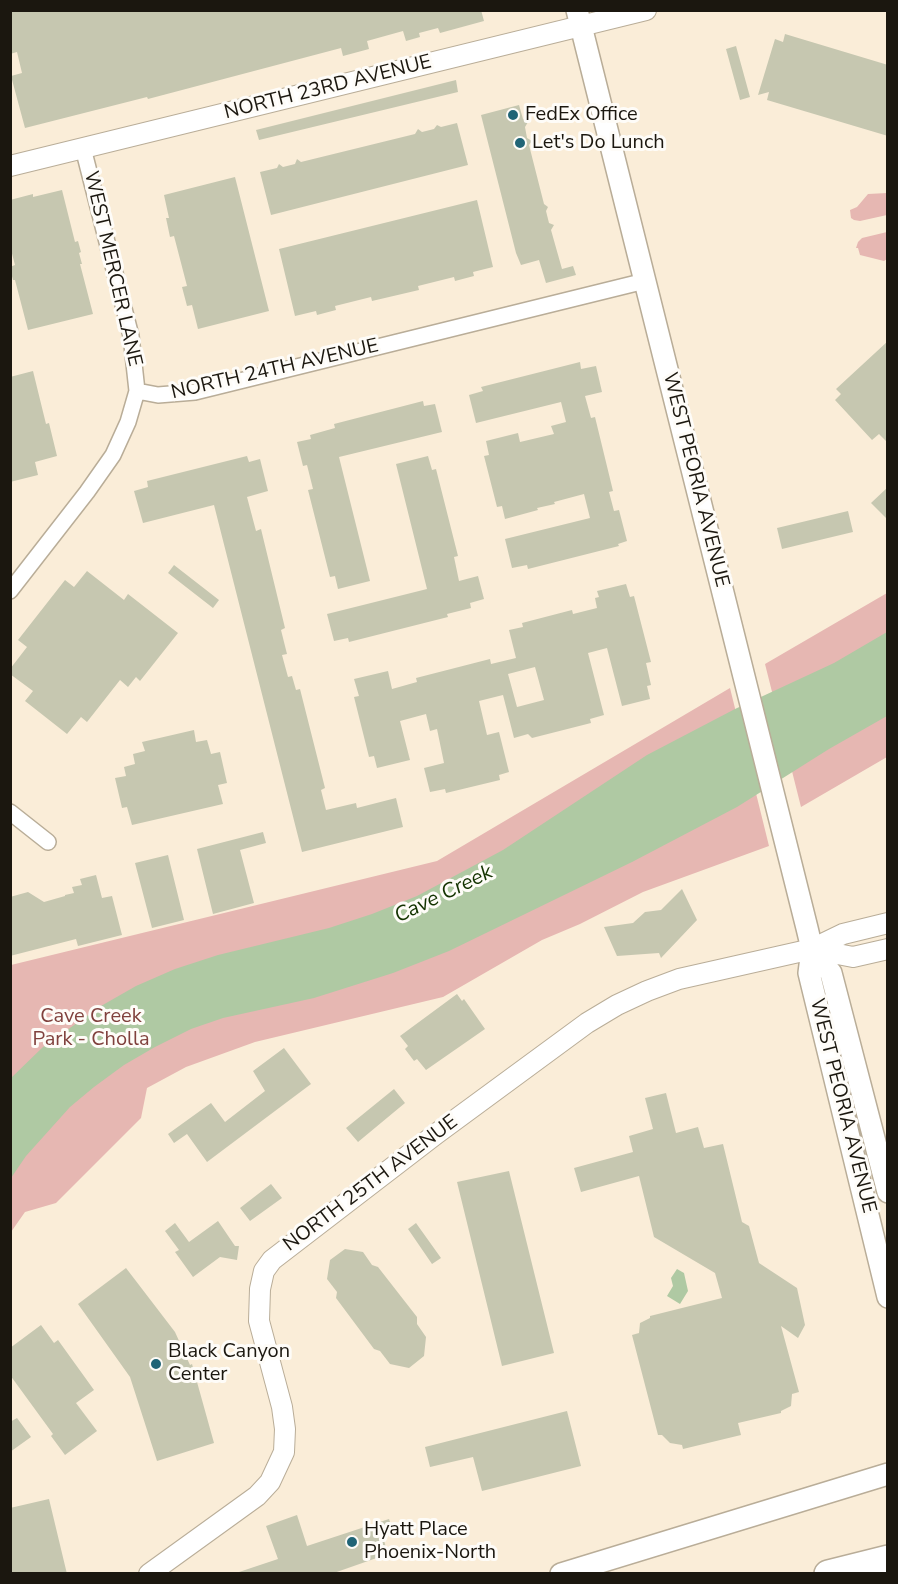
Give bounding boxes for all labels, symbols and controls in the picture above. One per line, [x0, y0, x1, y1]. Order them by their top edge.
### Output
street label: NORTH 23RD AVENUE [222, 51, 434, 125]
place label: FedEx Office [525, 103, 638, 127]
marker: FedEx Office [506, 108, 520, 122]
place label: Let's Do Lunch [532, 131, 665, 155]
marker: Let's Do Lunch [513, 136, 527, 150]
street label: WEST MERCER LANE [78, 169, 146, 369]
street label: NORTH 24TH AVENUE [169, 334, 381, 406]
street label: WEST PEORIA AVENUE [657, 370, 733, 590]
water label: Cave Creek [391, 860, 497, 930]
street label: WEST PEORIA AVENUE [804, 996, 880, 1216]
park label: Cave Creek Park - Cholla [32, 1005, 150, 1052]
street label: NORTH 25TH AVENUE [279, 1111, 463, 1257]
place label: Black Canyon Center [168, 1340, 290, 1387]
marker: Black Canyon Center [149, 1357, 163, 1371]
place label: Hyatt Place Phoenix-North [364, 1518, 496, 1565]
marker: Hyatt Place Phoenix-North [345, 1535, 359, 1549]

